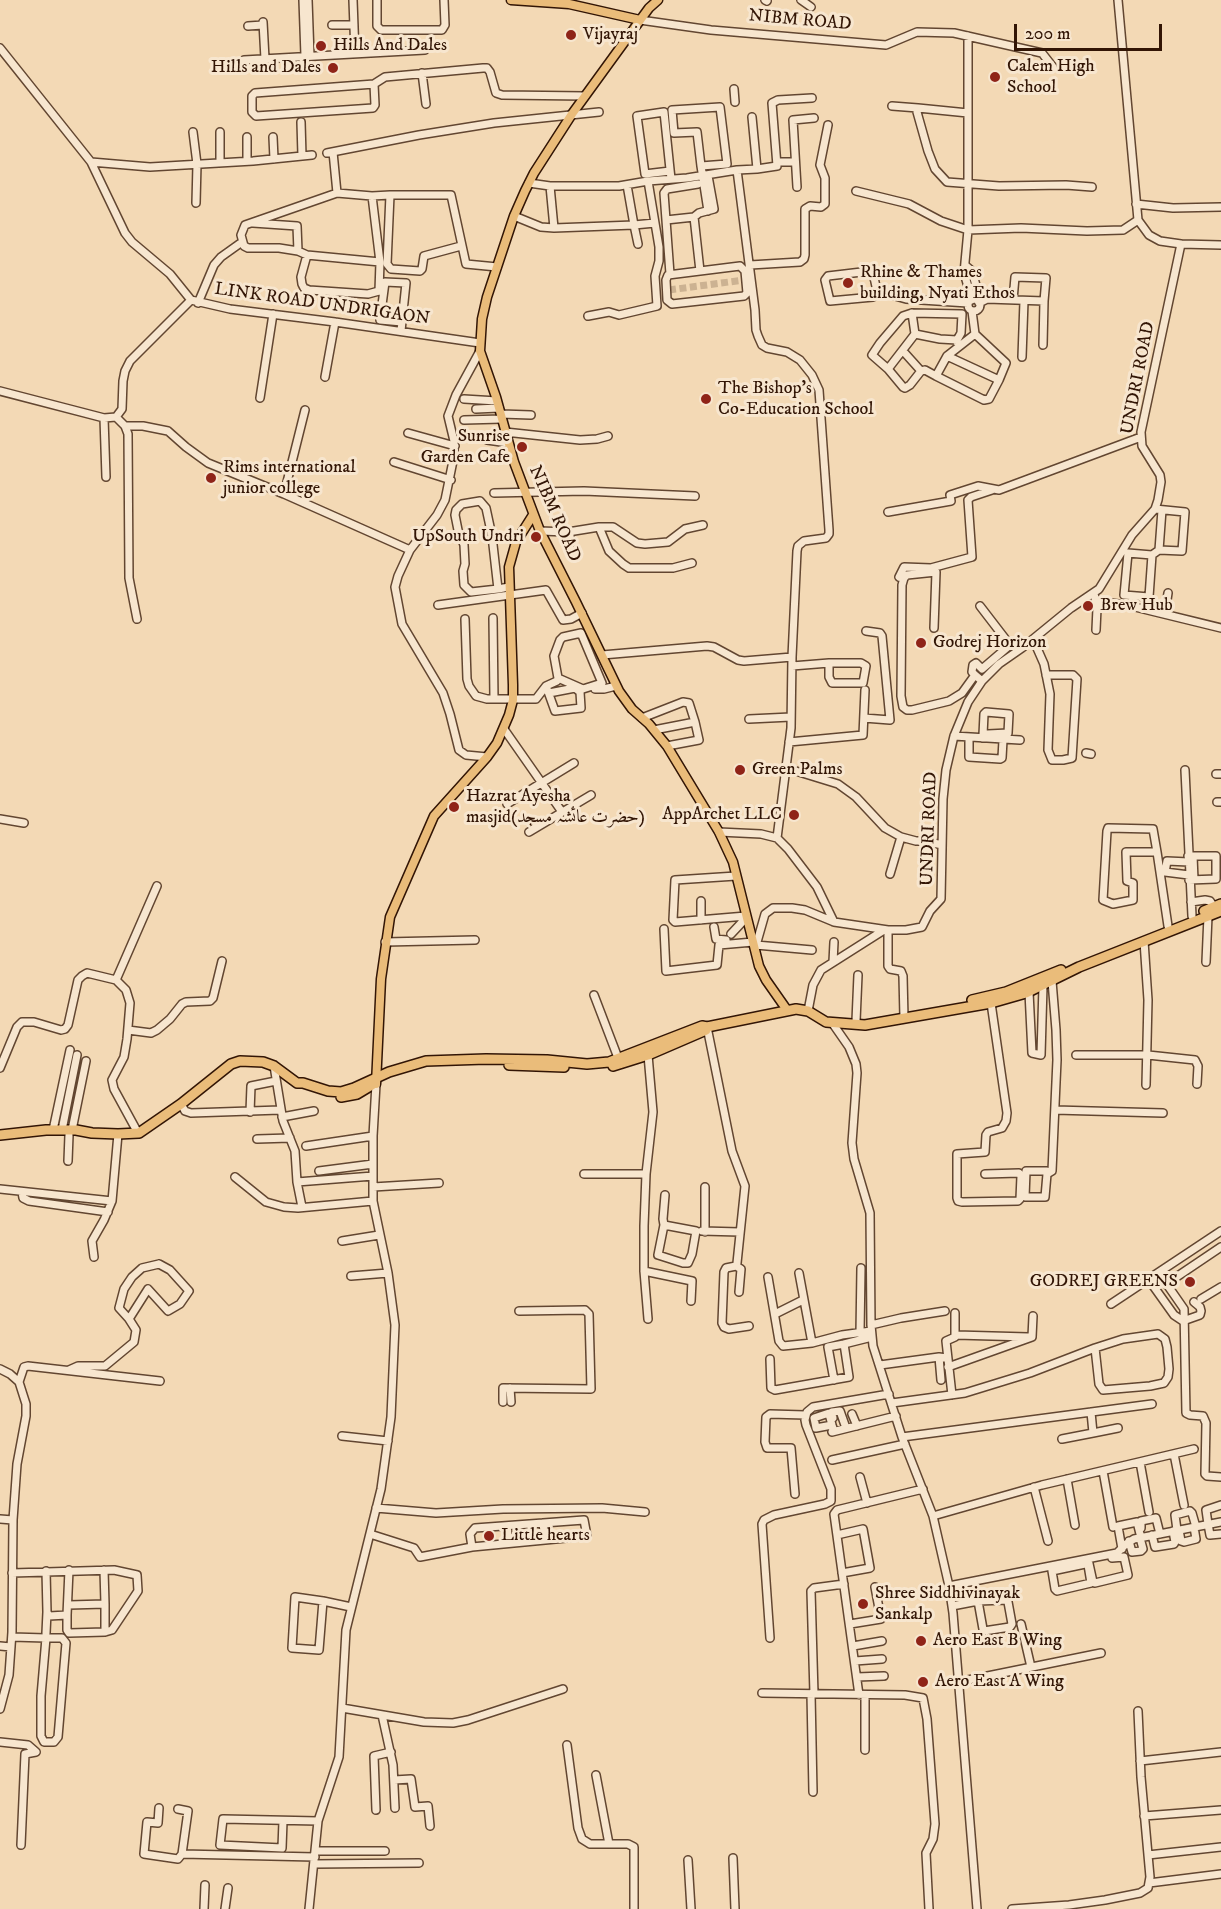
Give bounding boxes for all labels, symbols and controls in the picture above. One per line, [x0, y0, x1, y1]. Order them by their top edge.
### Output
street label: NIBM ROAD [748, 6, 852, 36]
scale bar [1017, 12, 1166, 50]
text: 200 m [1025, 23, 1071, 45]
place label: Vijayraj [583, 24, 638, 46]
marker: Vijayraj [564, 28, 578, 42]
place label: Hills And Dales [333, 35, 447, 57]
marker: Hills And Dales [314, 39, 328, 53]
place label: Calem High School [1007, 56, 1095, 98]
place label: Hills and Dales [211, 57, 321, 79]
marker: Hills and Dales [326, 61, 340, 75]
marker: Calem High School [988, 70, 1002, 84]
place label: Rhine & Thames building, Nyati Ethos [860, 262, 1015, 304]
marker: Rhine & Thames building, Nyati Ethos [841, 276, 855, 290]
street label: LINK ROAD UNDRIGAON [213, 279, 431, 331]
street label: UNDRI ROAD [1117, 320, 1161, 436]
place label: The Bishop's Co-Education School [718, 378, 874, 420]
marker: The Bishop's Co-Education School [699, 392, 713, 406]
place label: Sunrise Garden Cafe [421, 426, 510, 468]
marker: Sunrise Garden Cafe [515, 440, 529, 454]
place label: Rims international junior college [223, 457, 356, 500]
street label: NIBM ROAD [523, 462, 585, 566]
marker: Rims international junior college [204, 471, 218, 485]
place label: UpSouth Undri [412, 526, 524, 548]
marker: UpSouth Undri [529, 530, 543, 544]
place label: Brew Hub [1100, 595, 1173, 617]
marker: Brew Hub [1081, 599, 1095, 613]
place label: Godrej Horizon [933, 632, 1046, 654]
marker: Godrej Horizon [914, 636, 928, 650]
place label: Green Palms [752, 759, 842, 781]
marker: Green Palms [733, 763, 747, 777]
street label: UNDRI ROAD [917, 771, 943, 887]
place label: Hazrat Ayesha masjid(حضرت عائشہ مسجد) [466, 786, 645, 828]
marker: Hazrat Ayesha masjid(حضرت عائشہ مسجد) [447, 800, 461, 814]
place label: AppArchet LLC [662, 804, 782, 826]
marker: AppArchet LLC [787, 808, 801, 822]
place label: GODREJ GREENS [1030, 1271, 1178, 1293]
marker: GODREJ GREENS [1183, 1275, 1197, 1289]
place label: Little hearts [501, 1525, 590, 1547]
marker: Little hearts [482, 1529, 496, 1543]
place label: Shree Siddhivinayak Sankalp [875, 1583, 1020, 1626]
marker: Shree Siddhivinayak Sankalp [856, 1597, 870, 1611]
place label: Aero East B Wing [933, 1630, 1062, 1652]
marker: Aero East B Wing [914, 1634, 928, 1648]
place label: Aero East A Wing [935, 1671, 1064, 1693]
marker: Aero East A Wing [916, 1675, 930, 1689]

